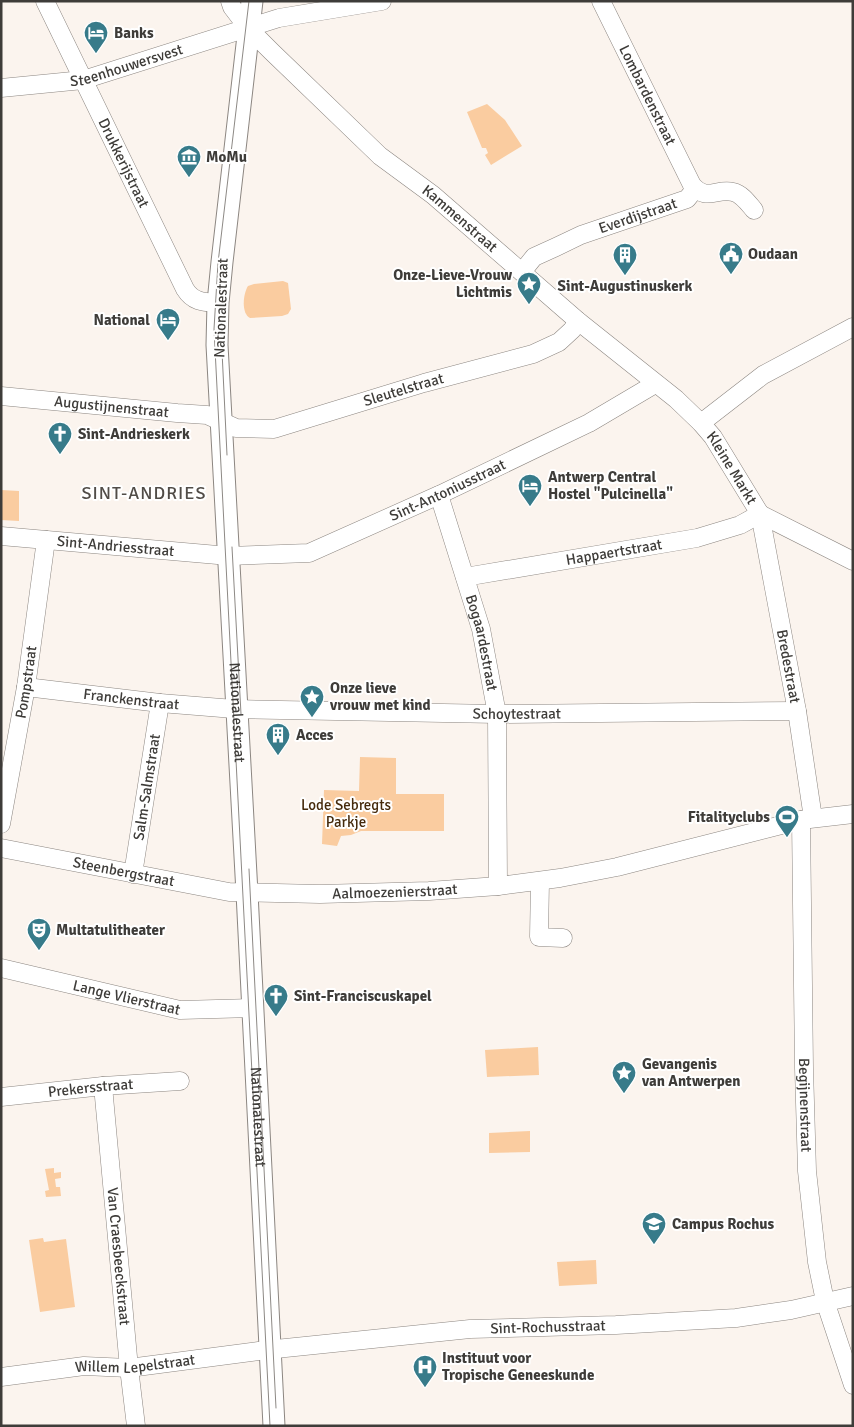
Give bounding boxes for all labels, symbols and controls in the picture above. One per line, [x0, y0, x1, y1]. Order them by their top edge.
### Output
hotel icon: Banks [83, 20, 109, 54]
place label: Banks [114, 24, 154, 42]
street label: Steenhouwersvest [69, 40, 185, 90]
street label: Lombardenstraat [615, 42, 680, 148]
street label: Drukkerijstraat [94, 115, 153, 211]
museum icon: MoMu [176, 144, 202, 178]
place label: MoMu [206, 148, 247, 166]
street label: Kammenstraat [419, 181, 501, 256]
street label: Everdijstraat [596, 194, 679, 237]
public building icon: Oudaan [718, 241, 744, 275]
building icon: Sint-Augustinuskerk [612, 242, 638, 276]
place label: Oudaan [748, 245, 798, 263]
street label: Nationalestraat [210, 258, 232, 358]
place label: Onze-Lieve-Vrouw Lichtmis [393, 266, 513, 301]
place icon: Onze-Lieve-Vrouw Lichtmis [516, 271, 542, 305]
place label: Sint-Augustinuskerk [558, 277, 693, 295]
hotel icon: National [155, 307, 181, 341]
place label: National [93, 311, 150, 329]
street label: Sleutelstraat [361, 369, 446, 410]
street label: Augustijnenstraat [53, 392, 170, 421]
church icon: Sint-Andrieskerk [47, 421, 73, 455]
place label: Sint-Andrieskerk [78, 425, 190, 443]
street label: Kleine Markt [703, 428, 761, 507]
street label: Sint-Antoniusstraat [387, 455, 508, 525]
place label: Antwerp Central Hostel "Pulcinella" [548, 468, 673, 503]
hotel icon: Antwerp Central Hostel "Pulcinella" [517, 473, 543, 507]
district label: SINT-ANDRIES [82, 482, 206, 504]
street label: Sint-Andriesstraat [56, 532, 175, 560]
street label: Happaertstraat [564, 535, 663, 569]
street label: Bogaardestraat [462, 592, 501, 692]
street label: Bredestraat [773, 628, 804, 705]
street label: Pompstraat [11, 645, 41, 720]
street label: Nationalestraat [225, 662, 249, 763]
place label: Onze lieve vrouw met kind [329, 679, 431, 714]
place icon: Onze lieve vrouw met kind [299, 684, 325, 718]
street label: Franckenstraat [82, 685, 180, 714]
street label: Schoytestraat [472, 704, 561, 723]
building icon: Acces [265, 722, 291, 756]
place label: Acces [296, 726, 334, 744]
street label: Salm-Salmstraat [129, 733, 164, 842]
park label: Lode Sebregts Parkje [301, 796, 392, 831]
sports icon: Fitalityclubs [774, 804, 800, 838]
place label: Fitalityclubs [688, 808, 770, 826]
street label: Steenbergstraat [71, 853, 176, 890]
street label: Aalmoezenierstraat [332, 880, 458, 903]
theatre icon: Multatulitheater [26, 917, 52, 951]
place label: Multatulitheater [56, 921, 165, 939]
street label: Lange Vlierstraat [71, 976, 182, 1019]
church icon: Sint-Franciscuskapel [263, 983, 289, 1017]
place label: Sint-Franciscuskapel [294, 987, 432, 1005]
place label: Gevangenis van Antwerpen [641, 1055, 740, 1090]
street label: Begijnenstraat [795, 1058, 815, 1152]
place icon: Gevangenis van Antwerpen [611, 1060, 637, 1094]
street label: Nationalestraat [247, 1067, 270, 1167]
street label: Prekersstraat [47, 1075, 134, 1101]
street label: Van Craesbeeckstraat [103, 1187, 134, 1326]
school or university icon: Campus Rochus [641, 1211, 667, 1245]
place label: Campus Rochus [672, 1215, 775, 1233]
street label: Sint-Rochusstraat [490, 1316, 606, 1337]
place label: Instituut voor Tropische Geneeskunde [442, 1349, 594, 1384]
street label: Willem Lepelstraat [74, 1350, 196, 1377]
hospital icon: Instituut voor Tropische Geneeskunde [412, 1354, 438, 1388]

